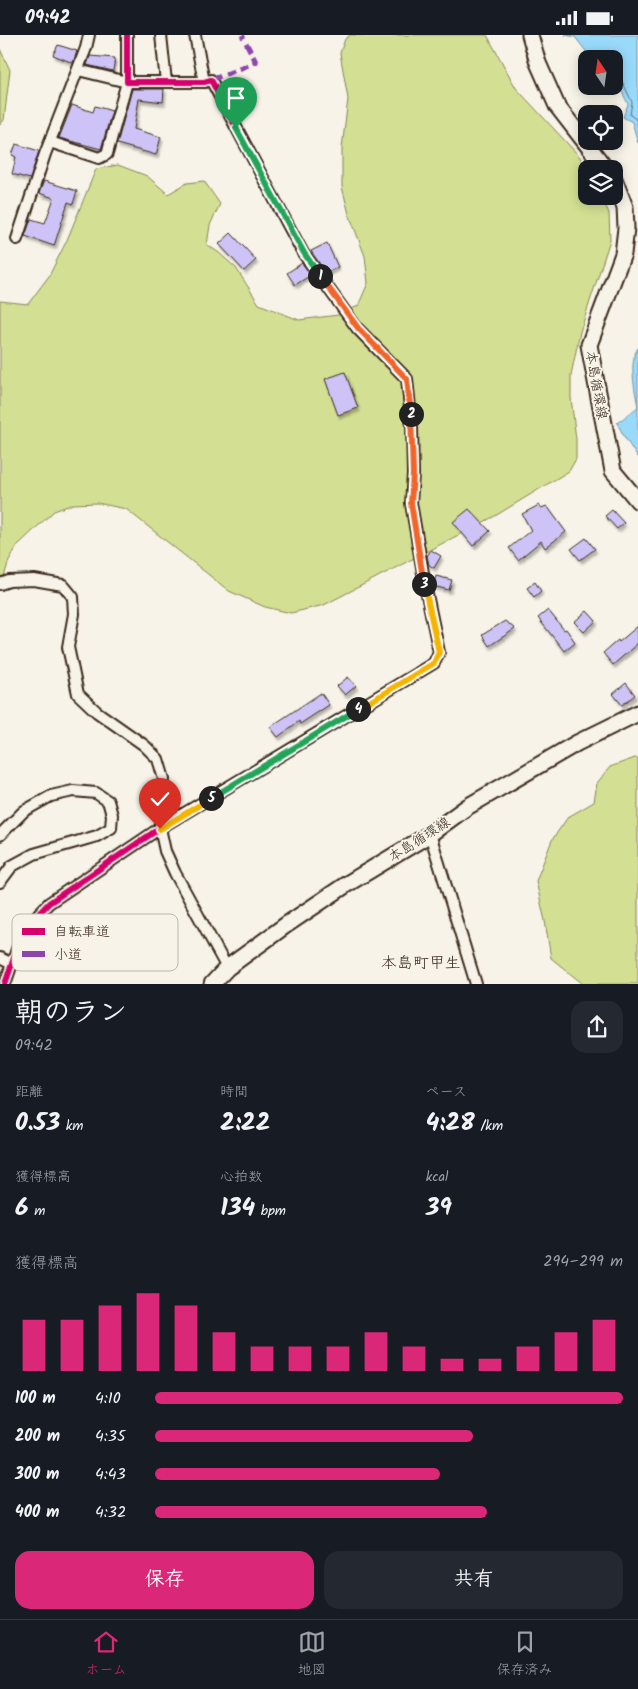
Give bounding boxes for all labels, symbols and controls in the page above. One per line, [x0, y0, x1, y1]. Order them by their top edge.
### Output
text: 09:42 [25, 3, 70, 33]
north arrow [578, 50, 622, 95]
map controls [578, 50, 623, 205]
pin [215, 77, 257, 128]
icon: arrive [222, 84, 250, 112]
button: locate [578, 105, 623, 150]
button: layers [578, 160, 623, 205]
pin: 1 [308, 263, 332, 289]
text: 1 [318, 265, 323, 287]
street label: 本島循環線 [579, 349, 613, 422]
pin: 2 [398, 401, 424, 427]
text: 2 [407, 403, 416, 425]
pin: 3 [412, 571, 436, 597]
text: 3 [421, 573, 428, 595]
pin: 4 [346, 697, 370, 721]
text: 4 [355, 698, 362, 720]
pin [139, 778, 181, 829]
icon: check [146, 785, 174, 813]
pin: 5 [198, 785, 224, 811]
text: 5 [208, 787, 215, 809]
street label: 本島循環線 [384, 812, 455, 868]
legend [12, 914, 178, 971]
text: 自転車道 [54, 921, 110, 943]
text: 小道 [54, 944, 82, 966]
district label: 本島町甲生 [381, 951, 461, 976]
text: 朝のラン [15, 991, 127, 1036]
button: share [571, 1001, 623, 1053]
text: 09:42 [15, 1033, 53, 1058]
text: 距離 [15, 1081, 43, 1103]
text: 時間 [220, 1081, 248, 1103]
text: ペース [426, 1081, 467, 1103]
text: 0.53 [15, 1103, 60, 1143]
text: 2:22 [220, 1103, 270, 1143]
text: 4:28 [426, 1103, 475, 1143]
text: km [60, 1115, 83, 1137]
text: /km [475, 1115, 503, 1137]
text: 獲得標高 [15, 1166, 71, 1188]
text: 心拍数 [220, 1166, 262, 1188]
text: kcal [426, 1166, 448, 1188]
text: 6 [15, 1188, 29, 1228]
text: 134 [220, 1188, 255, 1228]
text: 39 [426, 1188, 452, 1228]
text: m [29, 1200, 45, 1222]
text: bpm [255, 1200, 286, 1222]
text: 294–299 m [543, 1249, 623, 1274]
text: 獲得標高 [15, 1251, 79, 1276]
text: 100 m [15, 1386, 56, 1411]
text: 4:10 [95, 1386, 121, 1411]
text: 200 m [15, 1424, 60, 1449]
text: 4:35 [95, 1424, 125, 1449]
text: 300 m [15, 1462, 59, 1487]
text: 4:43 [95, 1462, 126, 1487]
text: 400 m [15, 1500, 59, 1525]
text: 4:32 [95, 1500, 126, 1525]
button: 保存 [15, 1551, 314, 1609]
button: 共有 [324, 1551, 623, 1609]
tab: ホーム [85, 1628, 127, 1681]
tab: 地図 [298, 1628, 326, 1681]
tab: 保存済み [497, 1628, 553, 1681]

